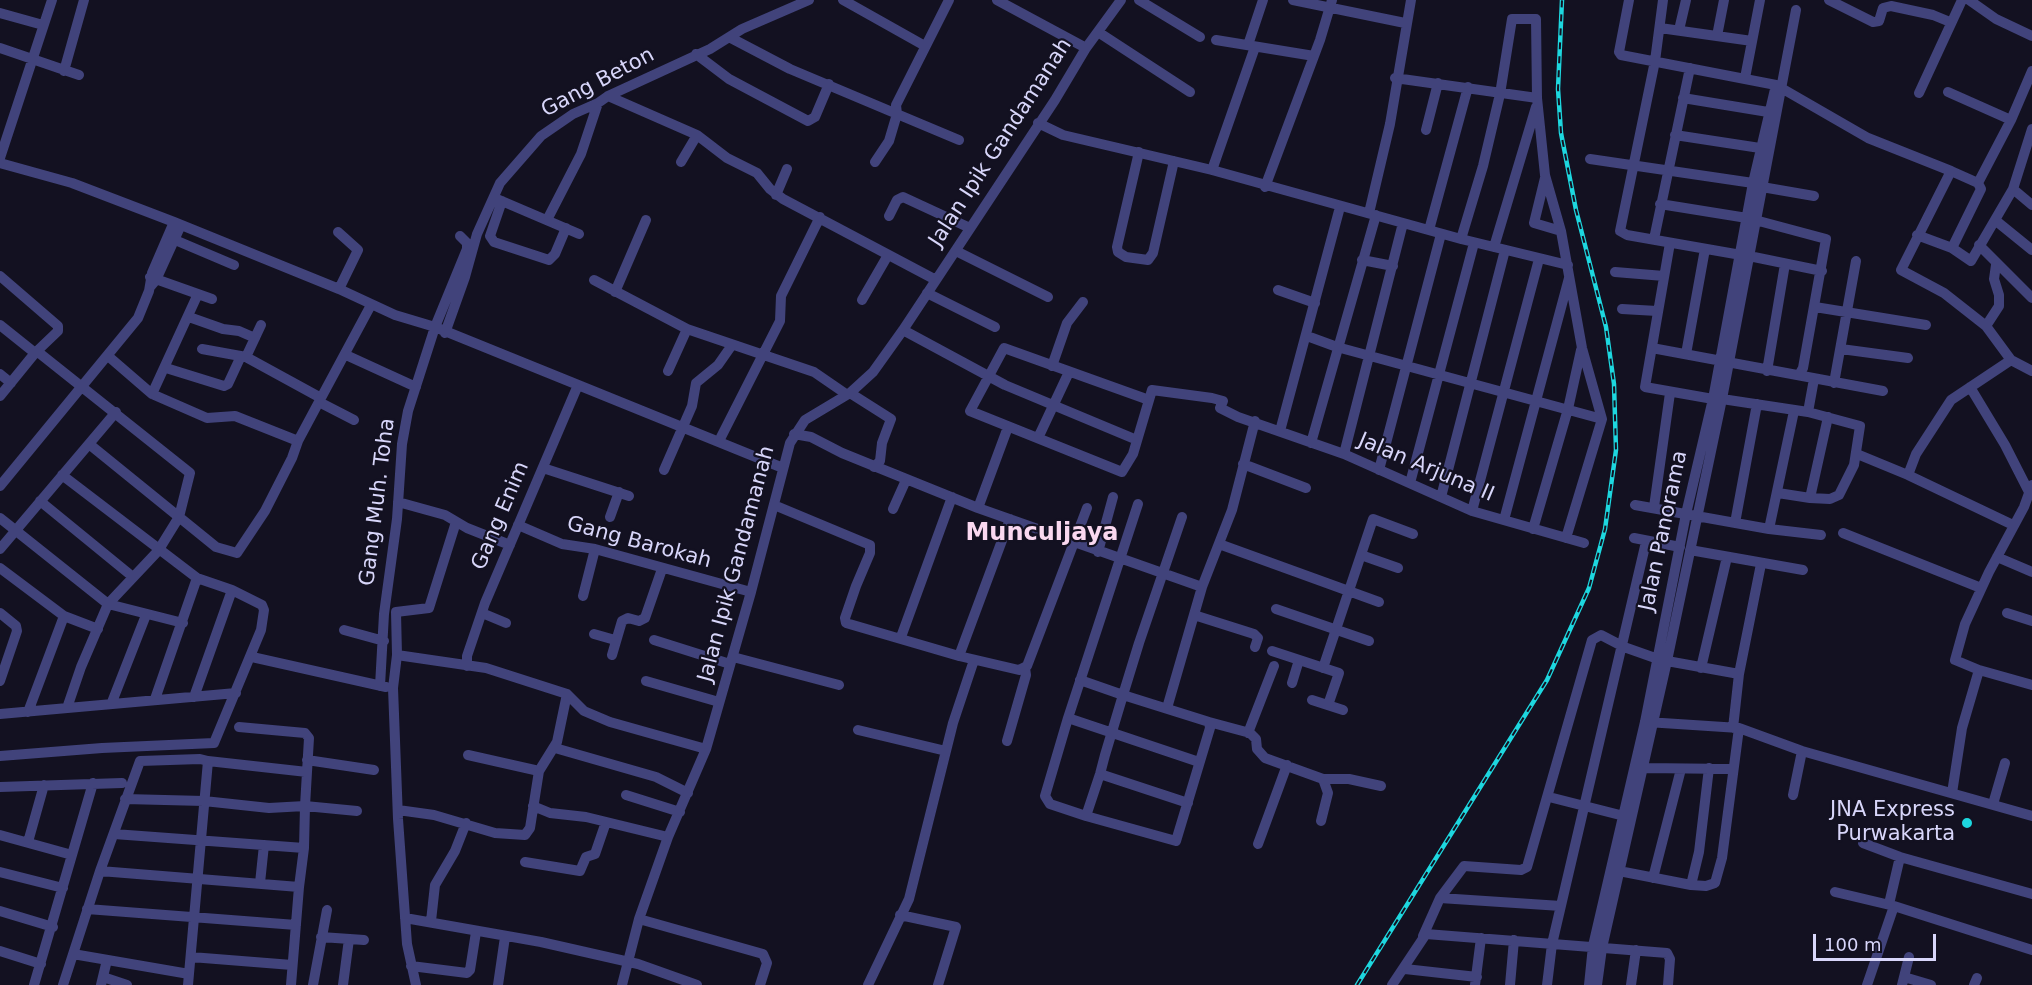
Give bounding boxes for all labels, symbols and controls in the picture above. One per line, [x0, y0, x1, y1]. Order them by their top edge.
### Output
street label: Jalan Ipik Gandamanah [924, 34, 1078, 252]
street label: Gang Beton [537, 43, 659, 123]
street label: Gang Muh. Toha [355, 417, 401, 587]
street label: Jalan Arjuna II [1354, 428, 1498, 508]
street label: Jalan Ipik Gandamanah [693, 443, 781, 685]
street label: Jalan Panorama [1635, 449, 1693, 613]
street label: Gang Enim [467, 458, 535, 574]
street label: Gang Barokah [564, 512, 714, 574]
district label: Munculjaya [965, 520, 1119, 548]
place label: JNA Express Purwakarta [1830, 798, 1955, 848]
marker: JNA Express Purwakarta [1960, 816, 1974, 830]
scale bar [1816, 922, 1939, 960]
text: 100 m [1824, 934, 1882, 955]

